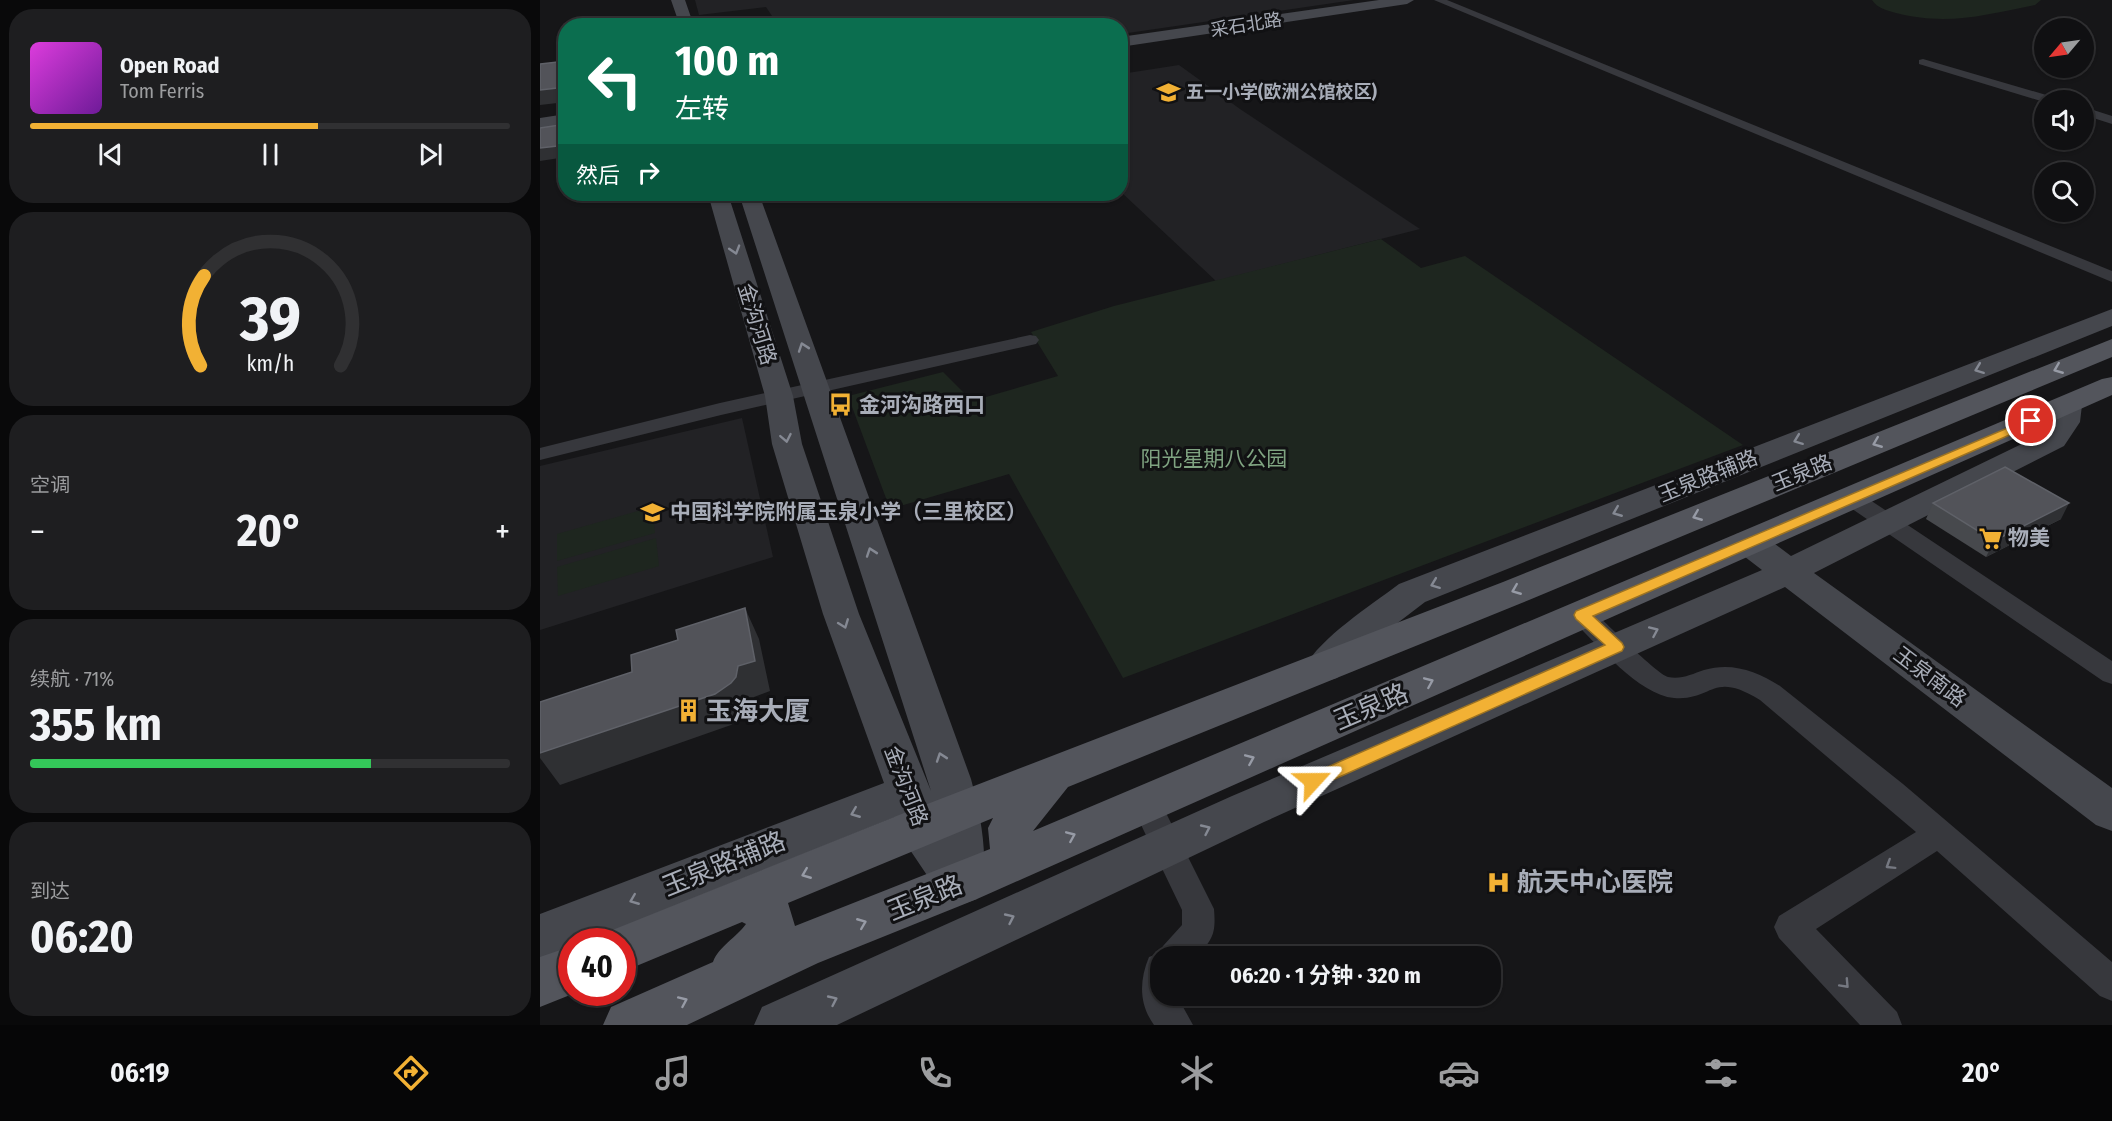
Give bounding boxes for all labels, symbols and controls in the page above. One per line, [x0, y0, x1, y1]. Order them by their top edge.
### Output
street label: 采石北路 [1209, 9, 1283, 41]
north arrow [2034, 18, 2094, 78]
map controls [2034, 18, 2094, 222]
text: 100 m [675, 36, 779, 86]
icon: left [576, 42, 654, 120]
text: Open Road [120, 52, 220, 79]
text: Tom Ferris [120, 79, 204, 103]
school or university icon: 五一小学(欧洲公馆校区) [1155, 79, 1181, 105]
place label: 五一小学(欧洲公馆校区) [1186, 81, 1377, 103]
button: sound [2034, 90, 2094, 150]
text: 左转 [675, 93, 729, 125]
icon: previous [94, 138, 127, 171]
icon: pause [254, 138, 287, 171]
icon: next [414, 138, 447, 171]
icon: right [632, 156, 665, 189]
text: 然后 [576, 162, 620, 189]
button: search [2034, 162, 2094, 222]
one-way arrow [728, 244, 740, 255]
street label: 金沟河路 [732, 280, 782, 368]
text: 39 [238, 282, 301, 357]
one-way arrow [798, 342, 811, 353]
text: km/h [246, 352, 294, 378]
one-way arrow [1975, 362, 1986, 374]
one-way arrow [2053, 362, 2064, 374]
bus stop icon: 金河沟路西口 [828, 392, 854, 418]
place label: 金河沟路西口 [859, 392, 985, 418]
pin [2005, 395, 2056, 446]
icon: arrive [2014, 404, 2047, 437]
one-way arrow [779, 432, 792, 442]
one-way arrow [1793, 433, 1803, 446]
one-way arrow [1873, 435, 1883, 448]
street label: 玉泉路辅路 [1654, 444, 1762, 508]
park label: 阳光星期八公园 [1141, 446, 1288, 472]
street label: 玉泉路 [1768, 449, 1836, 497]
text: 空调 [30, 473, 70, 497]
school or university icon: 中国科学院附属玉泉小学（三里校区） [639, 499, 665, 525]
place label: 中国科学院附属玉泉小学（三里校区） [670, 499, 1027, 525]
text: 20° [237, 504, 303, 558]
one-way arrow [1612, 505, 1622, 518]
one-way arrow [1692, 509, 1703, 521]
text: − [30, 512, 45, 552]
text: + [495, 512, 510, 552]
supermarket icon: 物美 [1977, 525, 2003, 551]
place label: 物美 [2008, 525, 2050, 551]
one-way arrow [866, 547, 879, 558]
one-way arrow [1430, 577, 1441, 589]
one-way arrow [1512, 583, 1523, 595]
one-way arrow [837, 617, 849, 628]
one-way arrow [1647, 626, 1658, 638]
street label: 玉泉南路 [1889, 641, 1971, 713]
text: 续航 · 71% [30, 667, 114, 691]
street label: 玉泉路 [1329, 677, 1413, 737]
one-way arrow [1423, 677, 1434, 689]
place label: 玉海大厦 [706, 696, 810, 727]
text: 355 km [30, 698, 162, 752]
building icon: 玉海大厦 [675, 698, 701, 724]
street label: 金沟河路 [879, 742, 933, 830]
position arrow [1281, 749, 1345, 813]
one-way arrow [936, 752, 949, 763]
one-way arrow [1244, 754, 1255, 766]
one-way arrow [850, 806, 861, 818]
one-way arrow [1200, 824, 1211, 836]
street label: 玉泉路辅路 [658, 825, 790, 903]
one-way arrow [1065, 832, 1076, 844]
one-way arrow [1885, 857, 1896, 868]
one-way arrow [802, 867, 813, 879]
place label: 航天中心医院 [1517, 867, 1673, 898]
street label: 玉泉路 [883, 869, 967, 927]
hospital icon: 航天中心医院 [1486, 869, 1512, 895]
text: 到达 [30, 879, 70, 903]
one-way arrow [629, 893, 640, 905]
text: 06:20 [30, 910, 134, 964]
one-way arrow [1004, 914, 1015, 926]
one-way arrow [855, 918, 866, 930]
speed limit sign: 40 [558, 928, 636, 1006]
text: 06:20 · 1 分钟 · 320 m [1230, 962, 1421, 989]
one-way arrow [1838, 978, 1849, 988]
one-way arrow [826, 995, 837, 1007]
one-way arrow [676, 997, 687, 1009]
icon: directions [390, 1052, 432, 1094]
icon: music [652, 1052, 694, 1094]
icon: phone [914, 1052, 956, 1094]
icon: climate [1176, 1052, 1218, 1094]
icon: car [1438, 1052, 1480, 1094]
icon: filters [1700, 1052, 1742, 1094]
text: 06:19 [110, 1057, 170, 1089]
text: 20° [1962, 1057, 2002, 1089]

